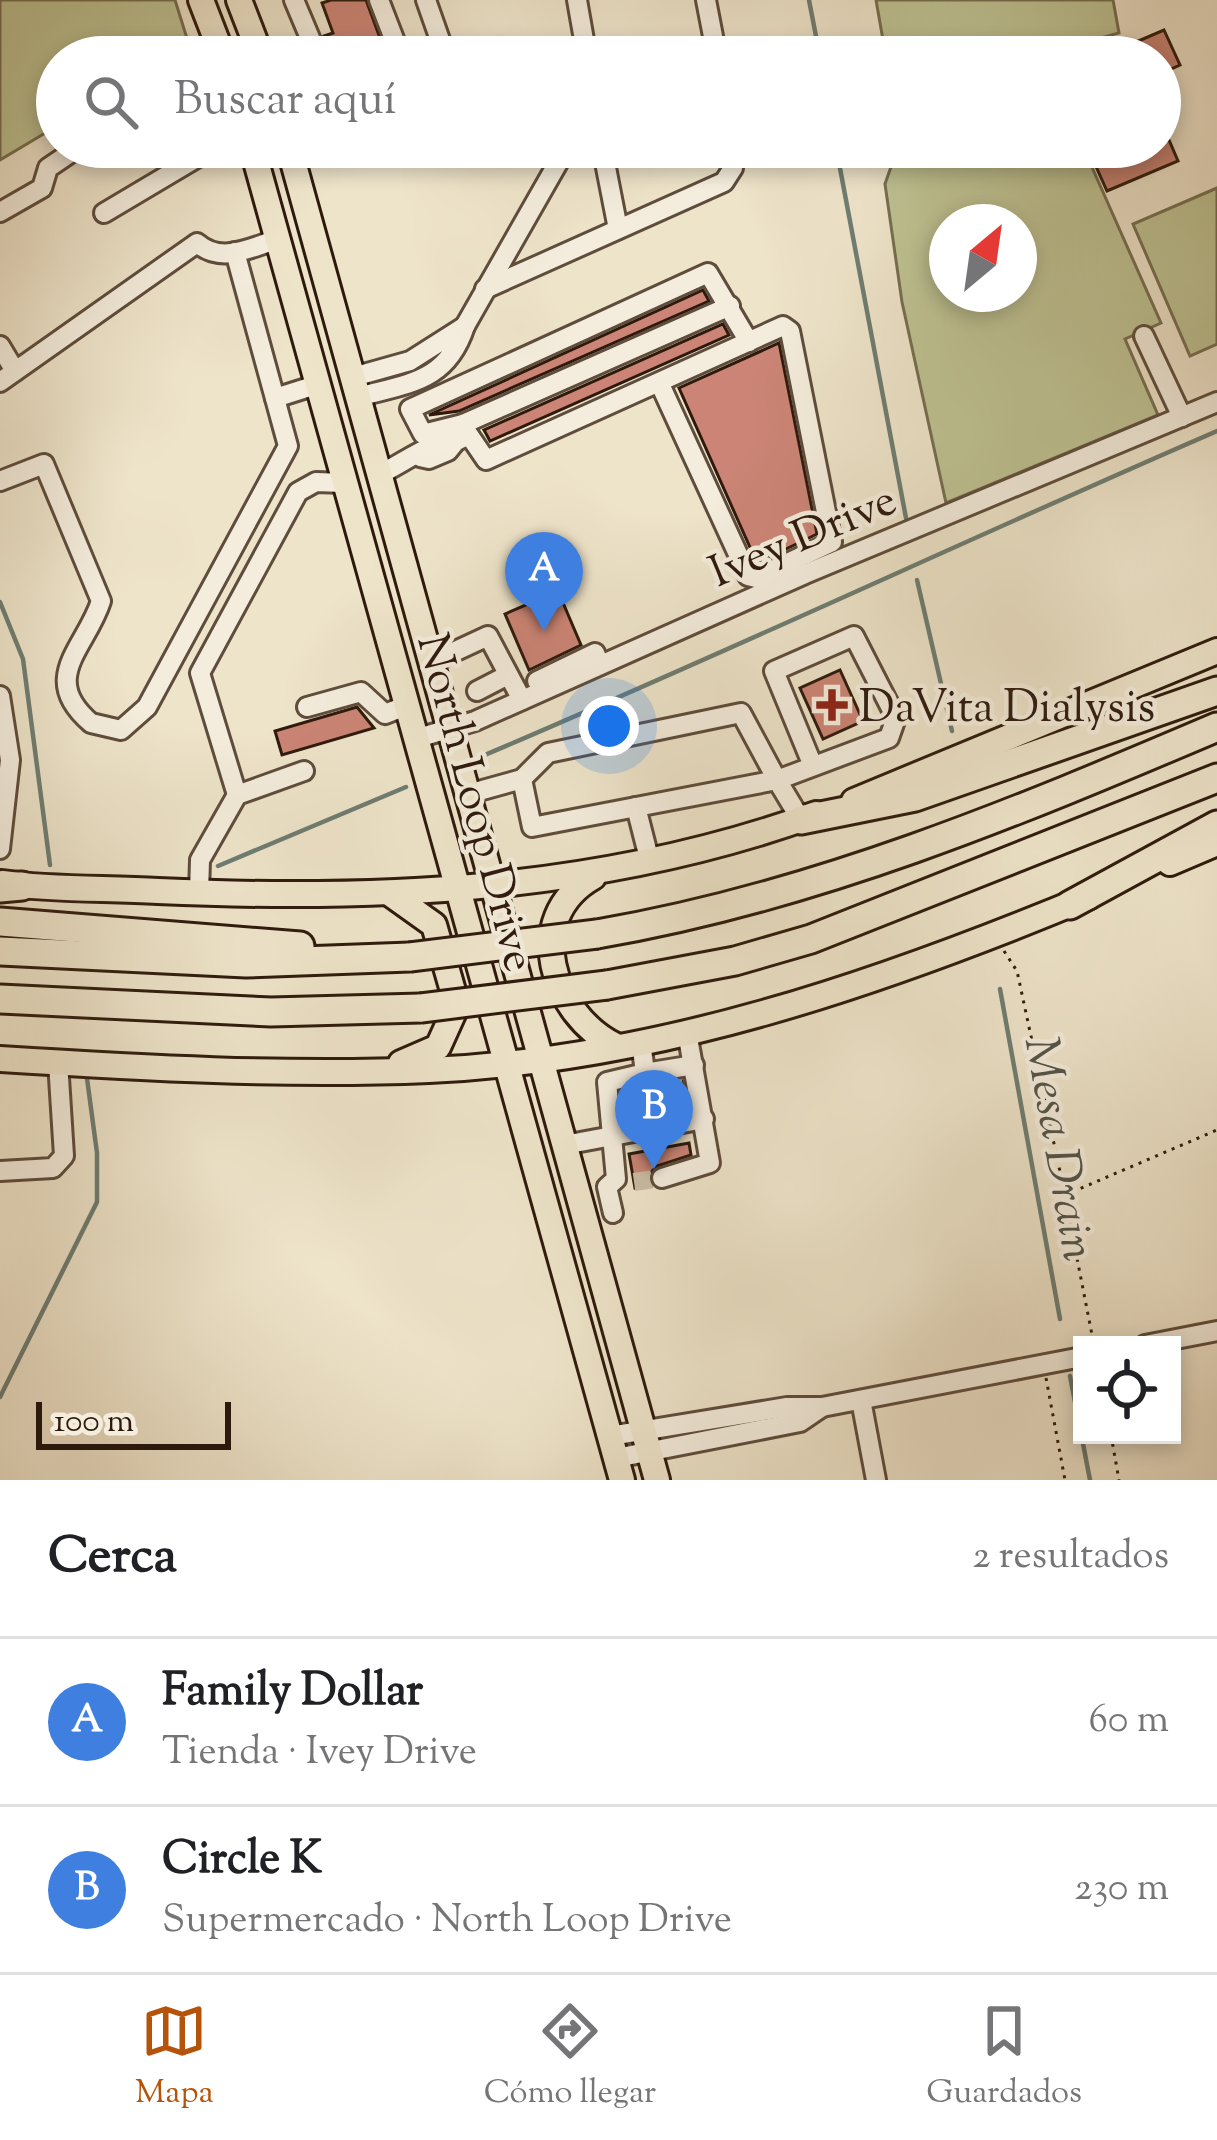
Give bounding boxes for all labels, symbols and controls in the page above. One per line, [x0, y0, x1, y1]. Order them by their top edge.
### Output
search box [36, 36, 1181, 168]
icon: search [78, 69, 144, 135]
text: Buscar aquí [174, 70, 396, 135]
north arrow [929, 204, 1037, 312]
street label: Ivey Drive [701, 471, 908, 608]
pin: A [505, 532, 583, 631]
street label: North Loop Drive [396, 627, 549, 979]
place label: DaVita Dialysis [859, 678, 1155, 743]
marker: DaVita Dialysis [816, 689, 848, 721]
your location [579, 696, 639, 756]
water label: Mesa Drain [1003, 1031, 1110, 1266]
pin: B [615, 1070, 693, 1169]
map controls [1073, 1336, 1181, 1444]
button: locate [1073, 1336, 1181, 1444]
scale bar [36, 1396, 231, 1449]
text: 100 m [54, 1399, 134, 1447]
text: Cerca [48, 1522, 177, 1595]
text: 2 resultados [972, 1530, 1169, 1586]
text: Family Dollar [162, 1661, 423, 1726]
text: A [71, 1694, 103, 1750]
text: 60 m [1088, 1694, 1169, 1750]
text: Tienda · Ivey Drive [162, 1726, 477, 1782]
text: Circle K [162, 1829, 322, 1894]
text: B [75, 1862, 99, 1918]
text: 230 m [1074, 1862, 1169, 1918]
text: Supermercado · North Loop Drive [162, 1894, 732, 1950]
tab: Mapa [135, 1998, 214, 2118]
tab: Cómo llegar [484, 1998, 656, 2118]
tab: Guardados [926, 1998, 1082, 2118]

